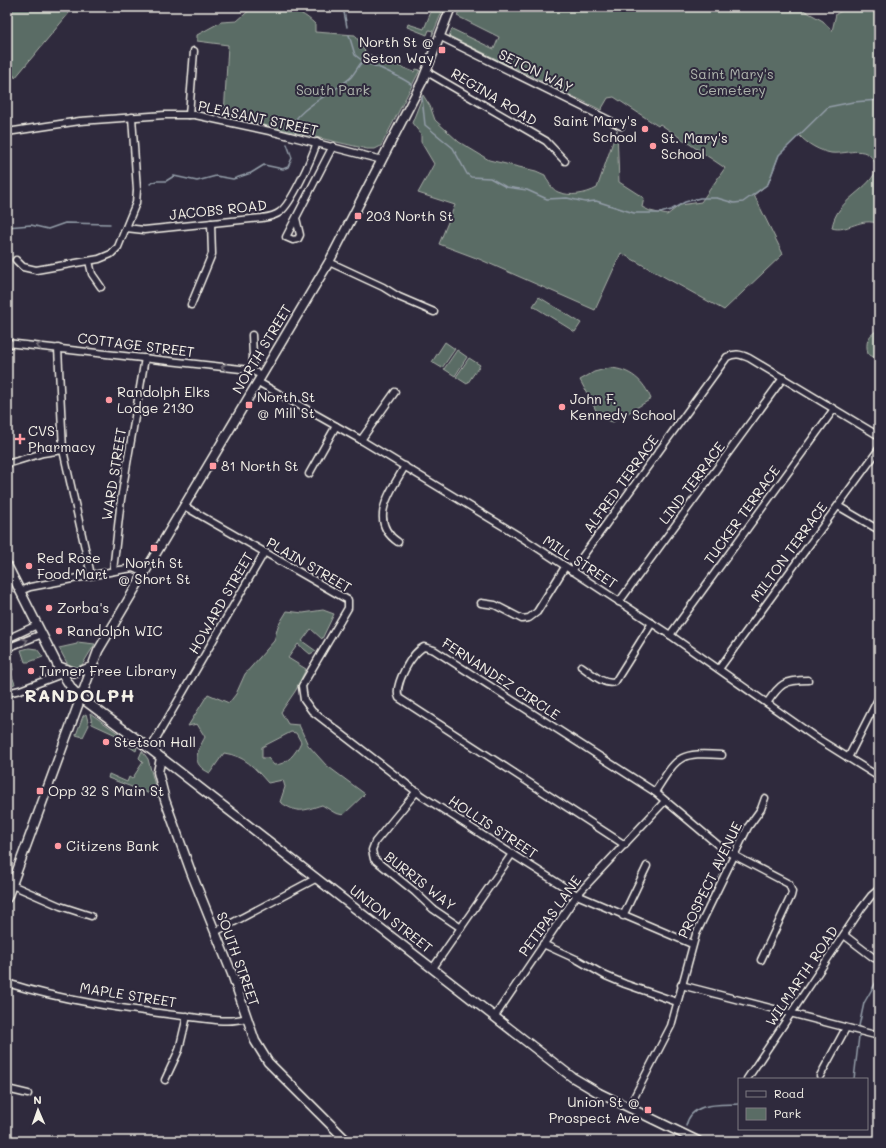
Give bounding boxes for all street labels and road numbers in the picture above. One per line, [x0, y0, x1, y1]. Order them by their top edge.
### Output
street label: SETON WAY [496, 44, 577, 97]
street label: REGINA ROAD [448, 63, 541, 130]
street label: PLEASANT STREET [196, 96, 320, 140]
street label: JACOBS ROAD [168, 195, 268, 224]
street label: NORTH STREET [227, 300, 296, 397]
street label: COTTAGE STREET [76, 328, 196, 361]
street label: WARD STREET [97, 426, 130, 522]
street label: ALFRED TERRACE [579, 431, 663, 536]
street label: LIND TERRACE [654, 438, 729, 528]
street label: TUCKER TERRACE [699, 461, 784, 568]
street label: MILTON TERRACE [746, 498, 831, 605]
street label: MILL STREET [539, 530, 621, 593]
street label: PLAIN STREET [263, 533, 355, 597]
street label: HOWARD STREET [184, 548, 258, 657]
street label: FERNANDEZ CIRCLE [439, 633, 564, 724]
street label: HOLLIS STREET [445, 791, 542, 863]
street label: PROSPECT AVENUE [673, 818, 746, 941]
street label: BURRIS WAY [381, 847, 460, 914]
street label: PETIPAS LANE [514, 872, 585, 960]
street label: UNION STREET [346, 880, 437, 957]
street label: SOUTH STREET [213, 909, 264, 1009]
street label: WILMARTH ROAD [761, 922, 842, 1030]
street label: MAPLE STREET [78, 977, 178, 1012]

